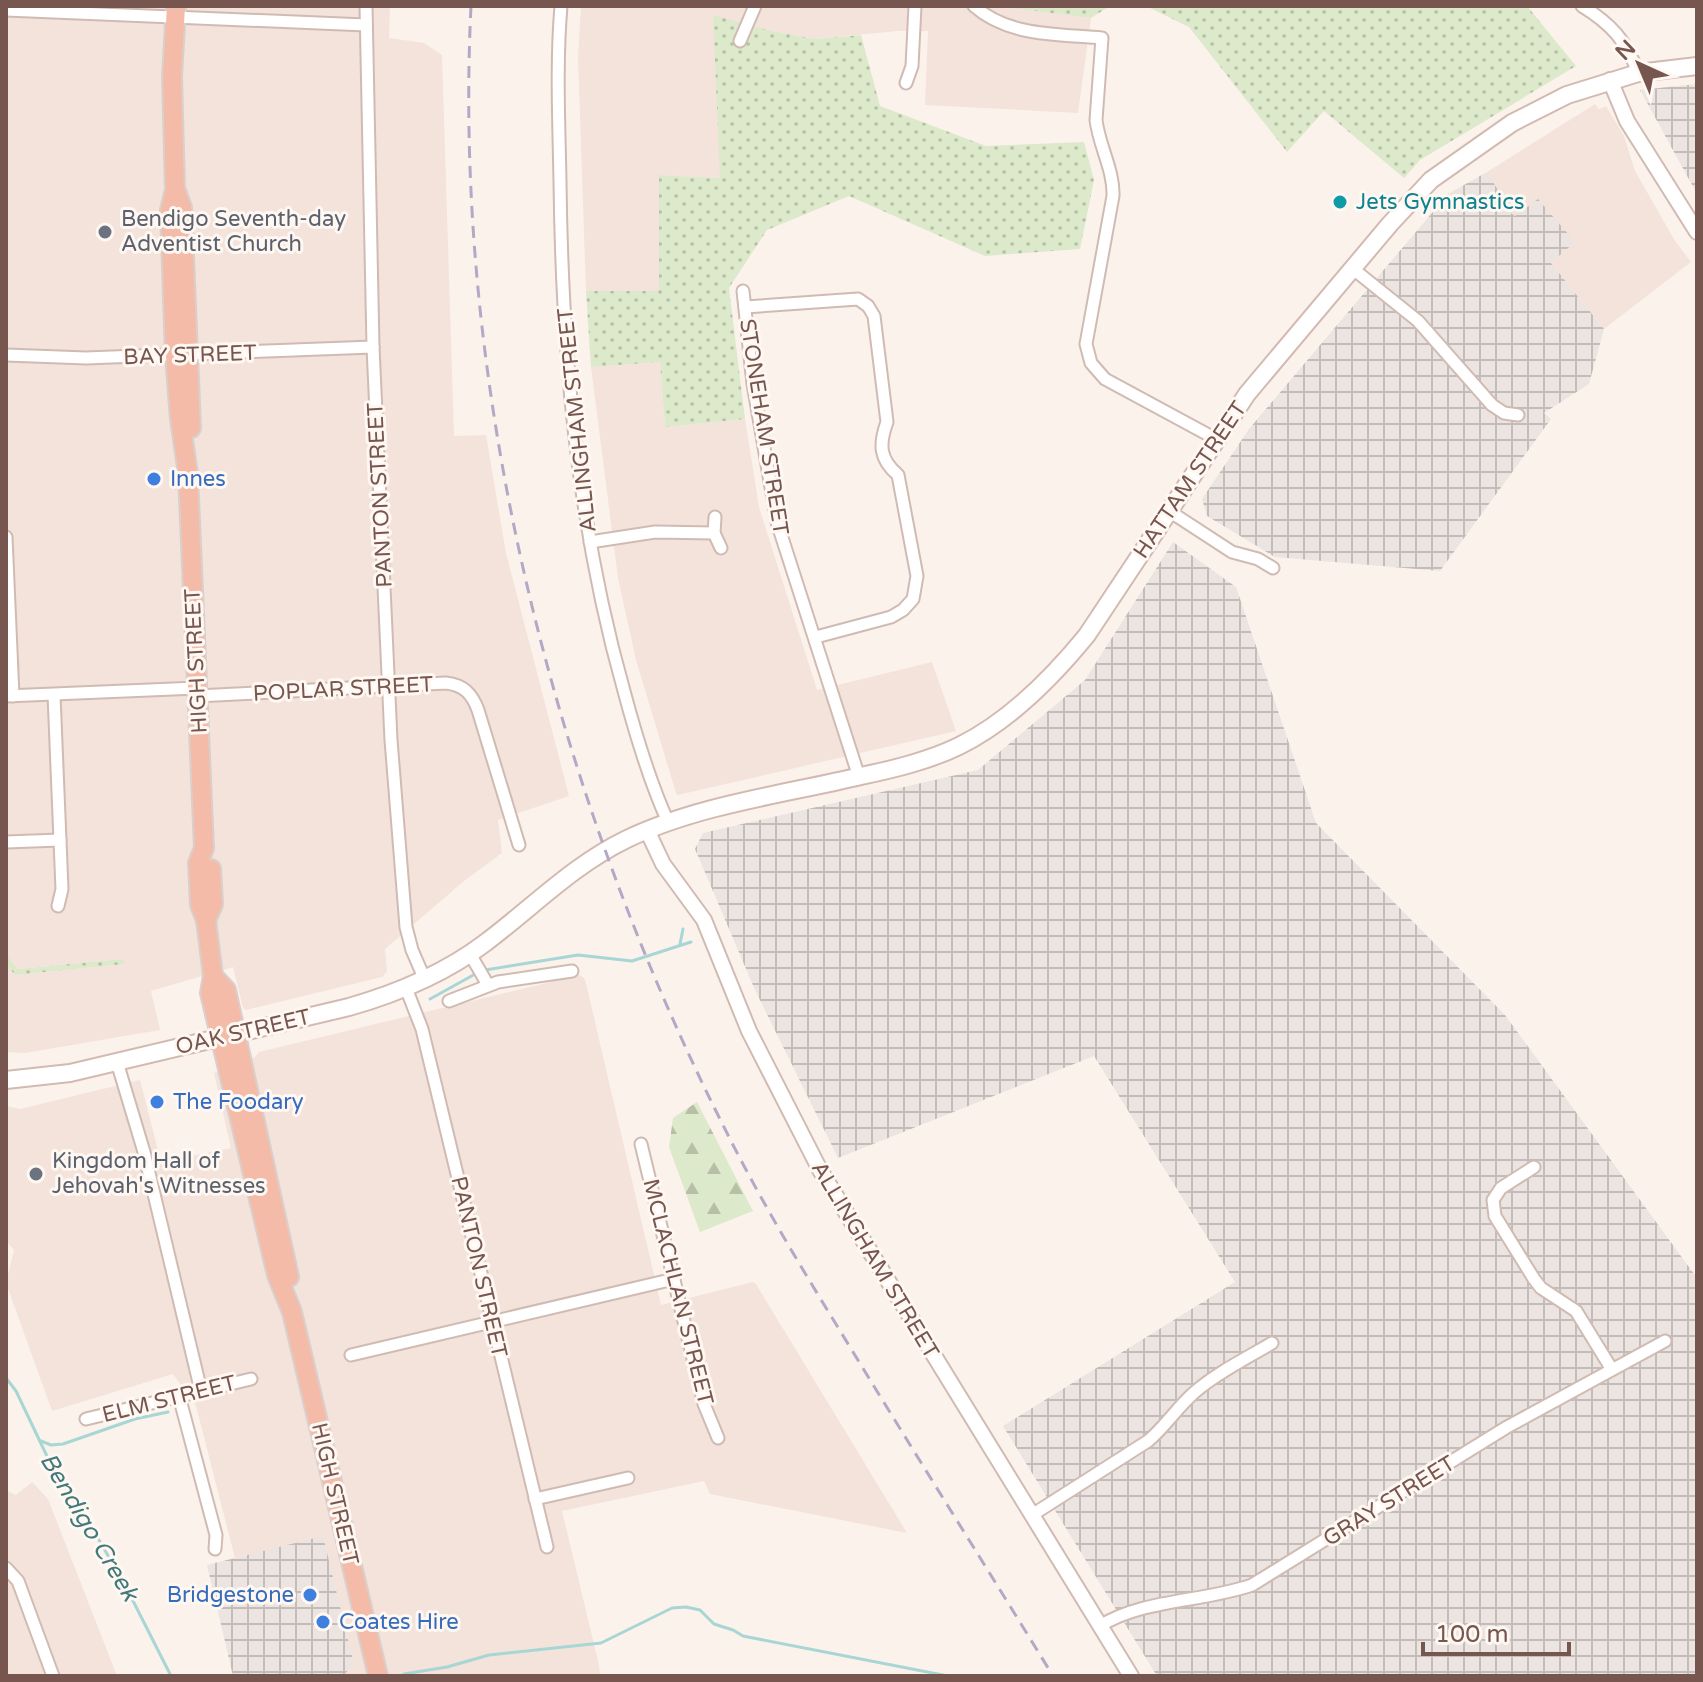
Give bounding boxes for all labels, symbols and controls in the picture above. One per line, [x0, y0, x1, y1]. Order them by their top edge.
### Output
north arrow [1599, 24, 1679, 104]
text: N [1610, 35, 1641, 66]
place label: Jets Gymnastics [1356, 189, 1524, 215]
marker: Jets Gymnastics [1331, 193, 1349, 211]
place label: Bendigo Seventh-day Adventist Church [121, 206, 346, 257]
marker: Bendigo Seventh-day Adventist Church [96, 223, 114, 241]
street label: ALLINGHAM STREET [552, 306, 602, 534]
street label: STONEHAM STREET [734, 317, 794, 537]
street label: BAY STREET [123, 340, 258, 370]
street label: HATTAM STREET [1128, 396, 1252, 563]
street label: PANTON STREET [362, 401, 398, 588]
place label: Innes [170, 466, 226, 492]
marker: Innes [145, 470, 163, 488]
street label: HIGH STREET [179, 587, 213, 734]
street label: POPLAR STREET [252, 671, 435, 707]
street label: OAK STREET [173, 1004, 314, 1060]
place label: The Foodary [173, 1089, 304, 1115]
marker: The Foodary [148, 1093, 166, 1111]
place label: Kingdom Hall of Jehovah's Witnesses [52, 1148, 266, 1199]
street label: ALLINGHAM STREET [806, 1157, 945, 1364]
marker: Kingdom Hall of Jehovah's Witnesses [27, 1165, 45, 1183]
street label: PANTON STREET [445, 1174, 513, 1361]
street label: MCLACHLAN STREET [637, 1176, 719, 1408]
street label: ELM STREET [99, 1370, 239, 1428]
street label: HIGH STREET [306, 1420, 364, 1568]
water label: Bendigo Creek [33, 1448, 146, 1608]
street label: GRAY STREET [1318, 1450, 1460, 1552]
place label: Bridgestone [167, 1582, 294, 1608]
marker: Bridgestone [301, 1586, 319, 1604]
scale bar [1423, 1606, 1569, 1656]
place label: Coates Hire [339, 1609, 459, 1635]
marker: Coates Hire [314, 1613, 332, 1631]
text: 100 m [1435, 1620, 1509, 1649]

